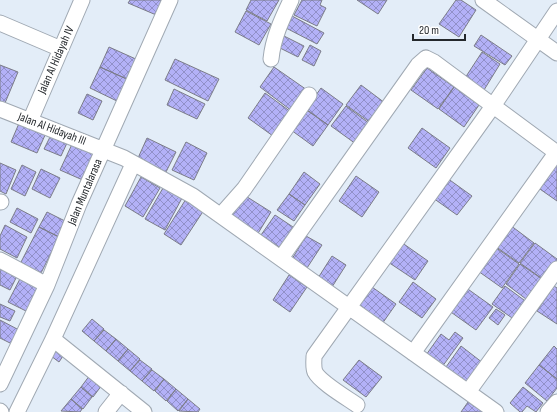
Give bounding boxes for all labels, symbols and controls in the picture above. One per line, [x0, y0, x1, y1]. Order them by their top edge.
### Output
scale bar [413, 16, 465, 42]
street label: Jalan Al Hidayah IV [34, 23, 78, 97]
text: 20 m [419, 23, 439, 38]
street label: Jalan Al Hidayah III [15, 109, 88, 149]
street label: Jalan Muntalarasa [64, 156, 106, 228]

